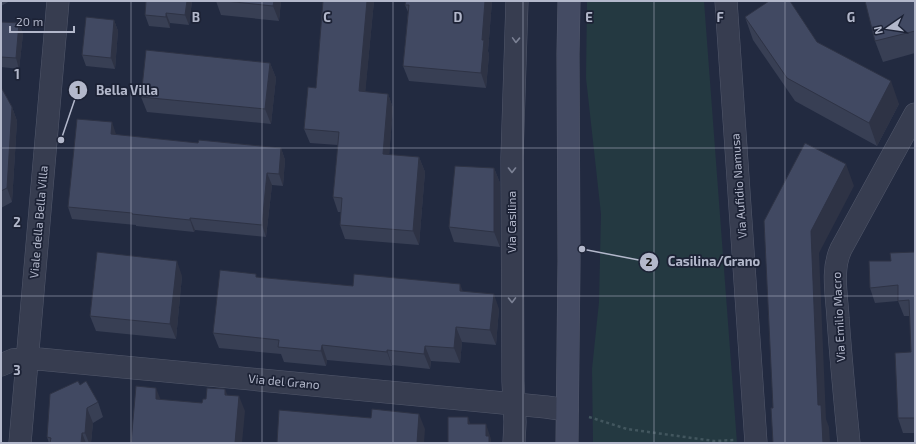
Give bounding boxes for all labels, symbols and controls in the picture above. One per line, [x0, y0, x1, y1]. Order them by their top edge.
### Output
scale bar [10, 8, 74, 34]
north arrow [868, 8, 908, 48]
text: B [192, 9, 200, 25]
text: C [323, 9, 331, 25]
text: D [454, 9, 463, 25]
text: E [585, 9, 593, 25]
text: F [716, 9, 724, 25]
text: G [847, 9, 855, 25]
text: 20 m [16, 14, 43, 28]
text: N [871, 25, 885, 36]
one-way arrow [512, 37, 521, 43]
text: 1 [14, 66, 20, 82]
callout: Bella Villa [68, 78, 166, 103]
text: 1 [75, 82, 81, 96]
text: Bella Villa [96, 82, 158, 98]
street label: Via Aufidio Namusa [727, 133, 749, 239]
street label: Viale della Bella Villa [26, 165, 50, 279]
one-way arrow [508, 167, 516, 173]
street label: Via Casilina [504, 191, 518, 253]
text: 2 [13, 214, 21, 230]
callout: Casilina/Grano [639, 249, 768, 274]
text: Casilina/Grano [668, 253, 761, 269]
text: 2 [646, 254, 653, 268]
street label: Via Emilio Macro [829, 271, 847, 362]
one-way arrow [508, 297, 516, 303]
text: 3 [13, 362, 21, 378]
street label: Via del Grano [248, 371, 321, 391]

